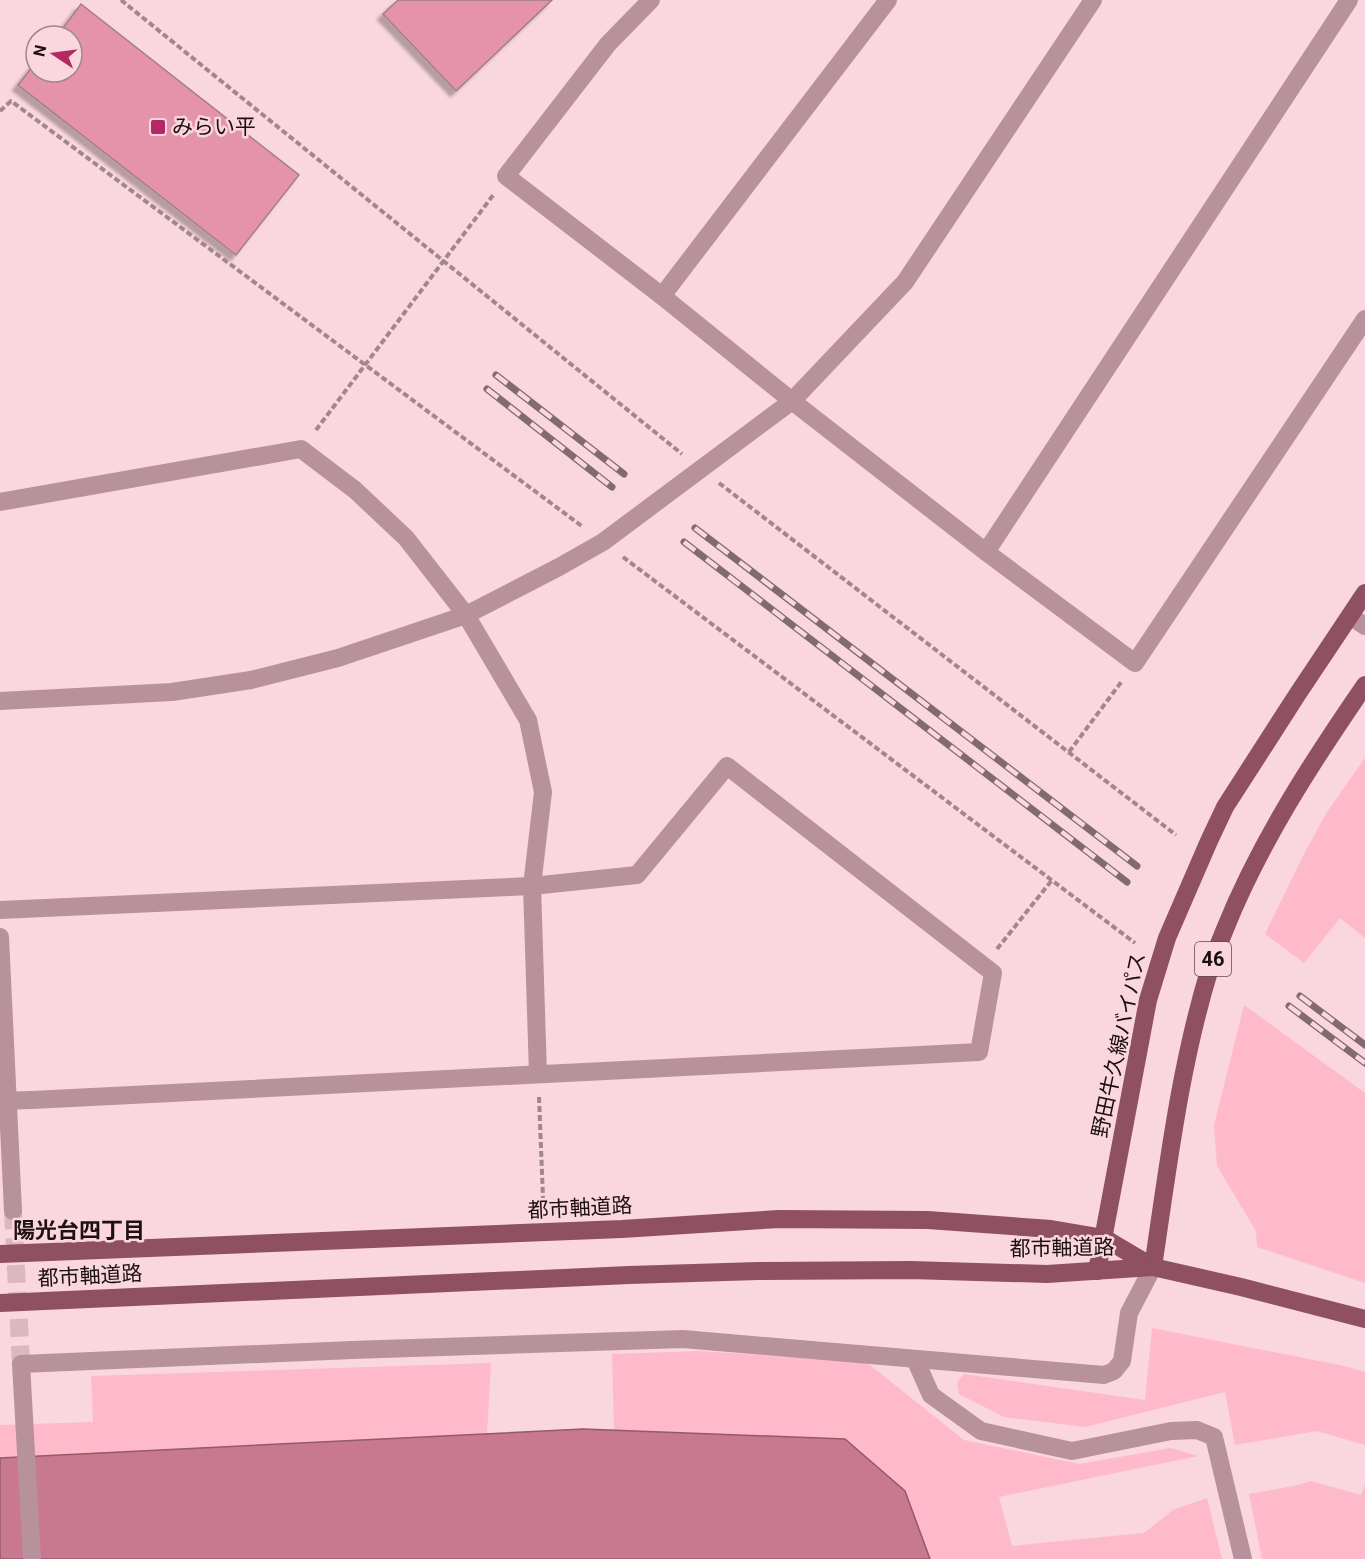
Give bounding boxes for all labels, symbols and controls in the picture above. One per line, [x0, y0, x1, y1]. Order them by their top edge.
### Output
north arrow [24, 24, 84, 84]
text: N [29, 43, 50, 58]
place label: みらい平 [172, 115, 256, 139]
marker: みらい平 [149, 118, 167, 136]
road number: 46 [1195, 942, 1231, 976]
street label: 野田牛久線バイパス [1088, 950, 1150, 1140]
street label: 都市軸道路 [527, 1193, 633, 1223]
district label: 陽光台四丁目 [13, 1218, 145, 1243]
street label: 都市軸道路 [1009, 1235, 1115, 1261]
street label: 都市軸道路 [37, 1261, 143, 1291]

